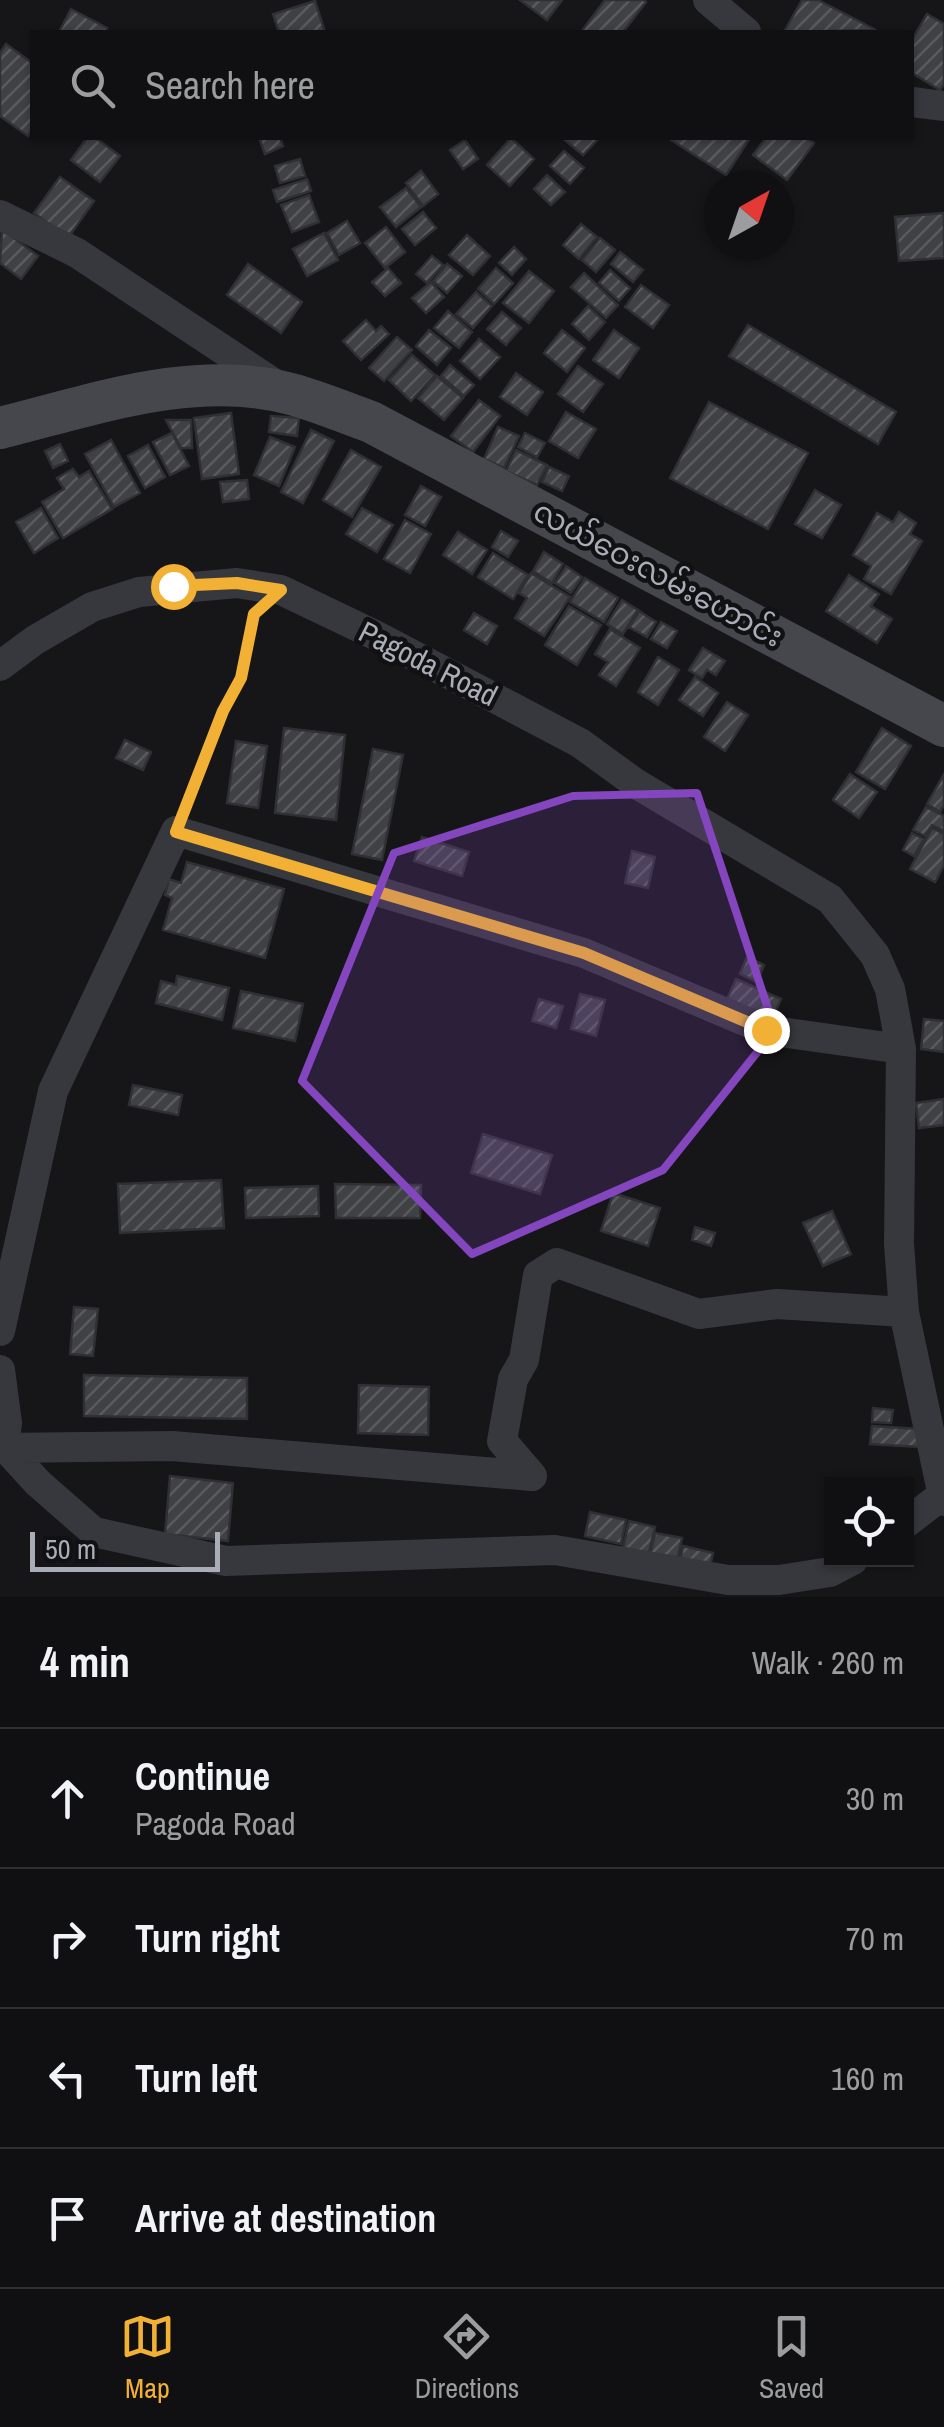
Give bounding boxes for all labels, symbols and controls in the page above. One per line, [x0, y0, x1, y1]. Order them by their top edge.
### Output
search box [30, 30, 914, 140]
icon: search [65, 58, 120, 113]
text: Search here [145, 60, 315, 111]
north arrow [704, 170, 794, 260]
street label: လယ်ဝေးလမ်းဟောင်း [527, 490, 791, 656]
route start [151, 564, 197, 610]
street label: Pagoda Road [352, 611, 505, 715]
route end [744, 1008, 790, 1054]
map controls [824, 1477, 914, 1567]
button: locate [824, 1477, 914, 1567]
scale bar [30, 1527, 220, 1572]
text: 50 m [45, 1530, 96, 1568]
text: 4 min [40, 1634, 130, 1690]
text: Walk · 260 m [752, 1641, 904, 1684]
text: Continue [135, 1751, 270, 1802]
icon: ahead [40, 1771, 95, 1826]
text: 30 m [846, 1777, 904, 1820]
text: Pagoda Road [135, 1802, 295, 1845]
icon: right [40, 1911, 95, 1966]
text: Turn right [135, 1913, 280, 1964]
text: 70 m [846, 1917, 904, 1960]
icon: left [40, 2051, 95, 2106]
text: Turn left [135, 2053, 257, 2104]
text: 160 m [831, 2057, 904, 2100]
icon: arrive [40, 2191, 95, 2246]
text: Arrive at destination [135, 2193, 436, 2244]
tab: Map [120, 2309, 175, 2407]
tab: Directions [415, 2309, 519, 2407]
tab: Saved [759, 2309, 824, 2407]

